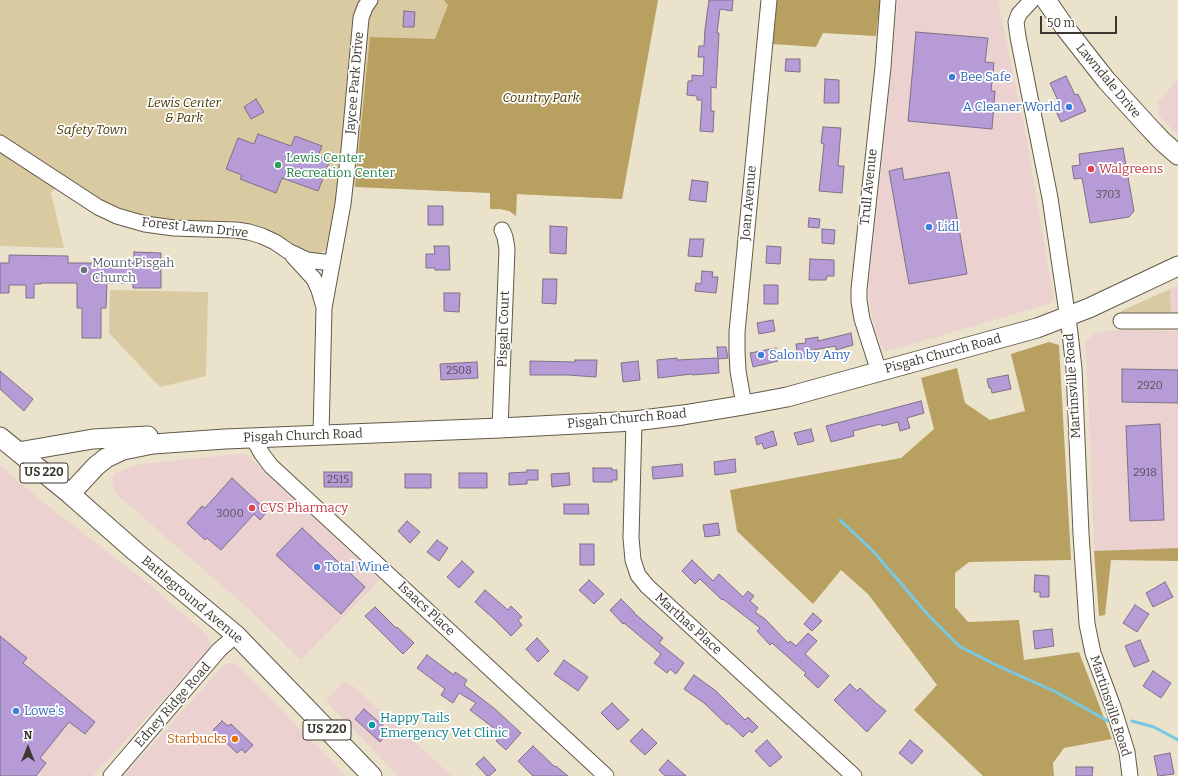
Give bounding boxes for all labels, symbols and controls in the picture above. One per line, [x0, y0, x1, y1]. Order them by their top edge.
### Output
scale bar [1042, 8, 1119, 34]
text: 50 m [1047, 16, 1075, 30]
street label: Jaycee Park Drive [343, 31, 367, 135]
street label: Lawndale Drive [1072, 41, 1144, 121]
place label: Bee Safe [960, 69, 1011, 85]
marker: Bee Safe [947, 72, 957, 82]
park label: Country Park [503, 90, 579, 106]
park label: Lewis Center & Park [147, 95, 221, 126]
place label: A Cleaner World [963, 99, 1061, 115]
marker: A Cleaner World [1064, 102, 1074, 112]
park label: Safety Town [57, 122, 127, 138]
street label: Trull Avenue [857, 148, 881, 226]
place label: Lewis Center Recreation Center [286, 150, 395, 181]
marker: Lewis Center Recreation Center [273, 160, 283, 170]
place label: Walgreens [1099, 161, 1163, 177]
marker: Walgreens [1086, 164, 1096, 174]
street label: Joan Avenue [738, 165, 760, 241]
house number: 3703 [1096, 188, 1120, 202]
street label: Forest Lawn Drive [141, 215, 249, 241]
place label: Lidl [937, 219, 959, 235]
marker: Lidl [924, 222, 934, 232]
place label: Mount Pisgah Church [92, 255, 174, 286]
marker: Mount Pisgah Church [79, 265, 89, 275]
street label: Pisgah Court [495, 290, 513, 368]
street label: Pisgah Church Road [883, 331, 1003, 377]
street label: Martinsville Road [1062, 333, 1084, 439]
place label: Salon by Amy [769, 347, 850, 363]
marker: Salon by Amy [756, 350, 766, 360]
house number: 2508 [446, 364, 472, 378]
house number: 2920 [1137, 379, 1163, 393]
street label: Pisgah Church Road [567, 406, 687, 432]
street label: Pisgah Church Road [243, 426, 363, 446]
road number: US 220 [20, 463, 68, 483]
house number: 2918 [1133, 466, 1157, 480]
house number: 2515 [327, 473, 349, 487]
place label: CVS Pharmacy [260, 500, 348, 516]
marker: CVS Pharmacy [247, 503, 257, 513]
house number: 3000 [216, 507, 244, 521]
street label: Battleground Avenue [138, 553, 246, 647]
place label: Total Wine [325, 559, 389, 575]
marker: Total Wine [312, 562, 322, 572]
street label: Isaacs Place [394, 579, 458, 639]
street label: Marthas Place [651, 590, 725, 658]
street label: Martinsville Road [1086, 653, 1134, 759]
street label: Edney Ridge Road [132, 659, 214, 751]
place label: Lowe's [24, 703, 64, 719]
marker: Lowe's [11, 706, 21, 716]
place label: Happy Tails Emergency Vet Clinic [380, 710, 508, 741]
road number: US 220 [303, 720, 351, 740]
marker: Happy Tails Emergency Vet Clinic [367, 720, 377, 730]
north arrow [8, 728, 48, 768]
text: N [24, 729, 32, 742]
place label: Starbucks [167, 731, 227, 747]
marker: Starbucks [230, 734, 240, 744]

